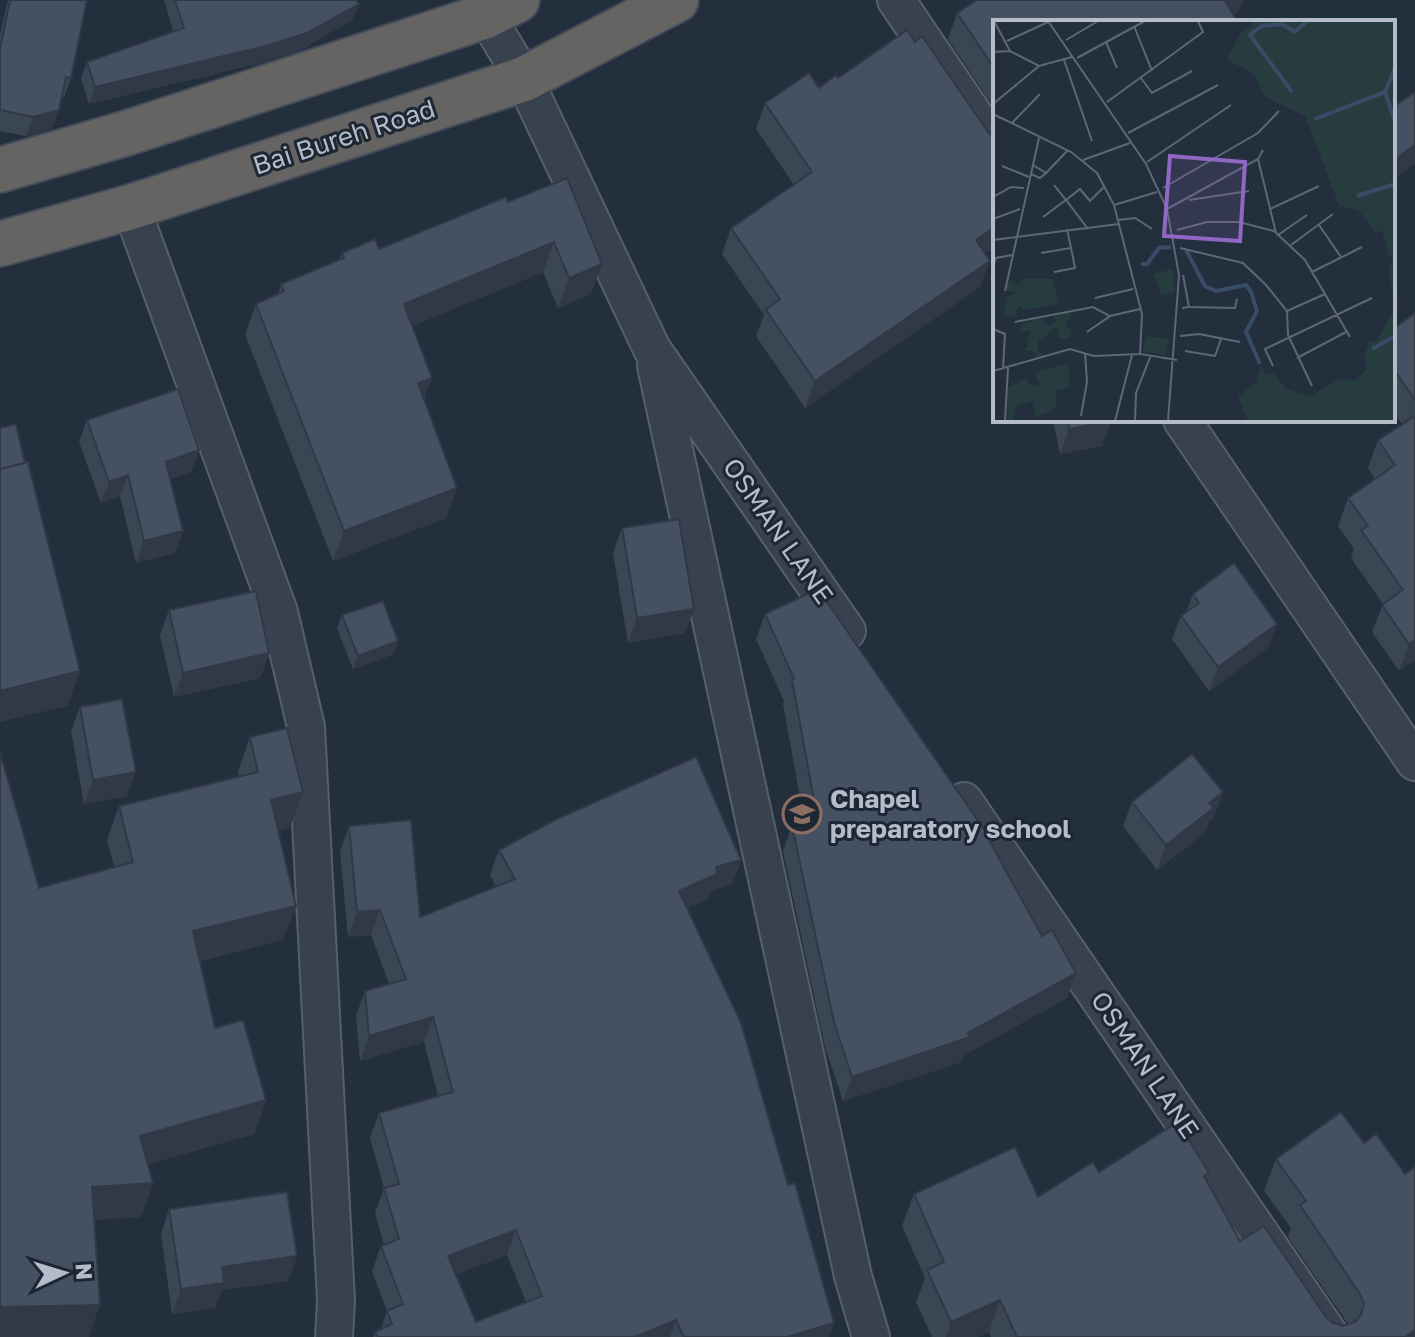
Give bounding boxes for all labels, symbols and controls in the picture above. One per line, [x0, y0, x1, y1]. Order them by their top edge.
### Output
inset map [993, 20, 1395, 422]
street label: Bai Bureh Road [249, 92, 439, 181]
street label: OSMAN LANE [717, 452, 840, 609]
place label: Chapel preparatory school [830, 783, 1071, 844]
school or university icon: Chapel preparatory school [781, 793, 823, 835]
street label: OSMAN LANE [1085, 985, 1206, 1144]
north arrow [24, 1233, 104, 1313]
text: N [70, 1262, 99, 1281]

